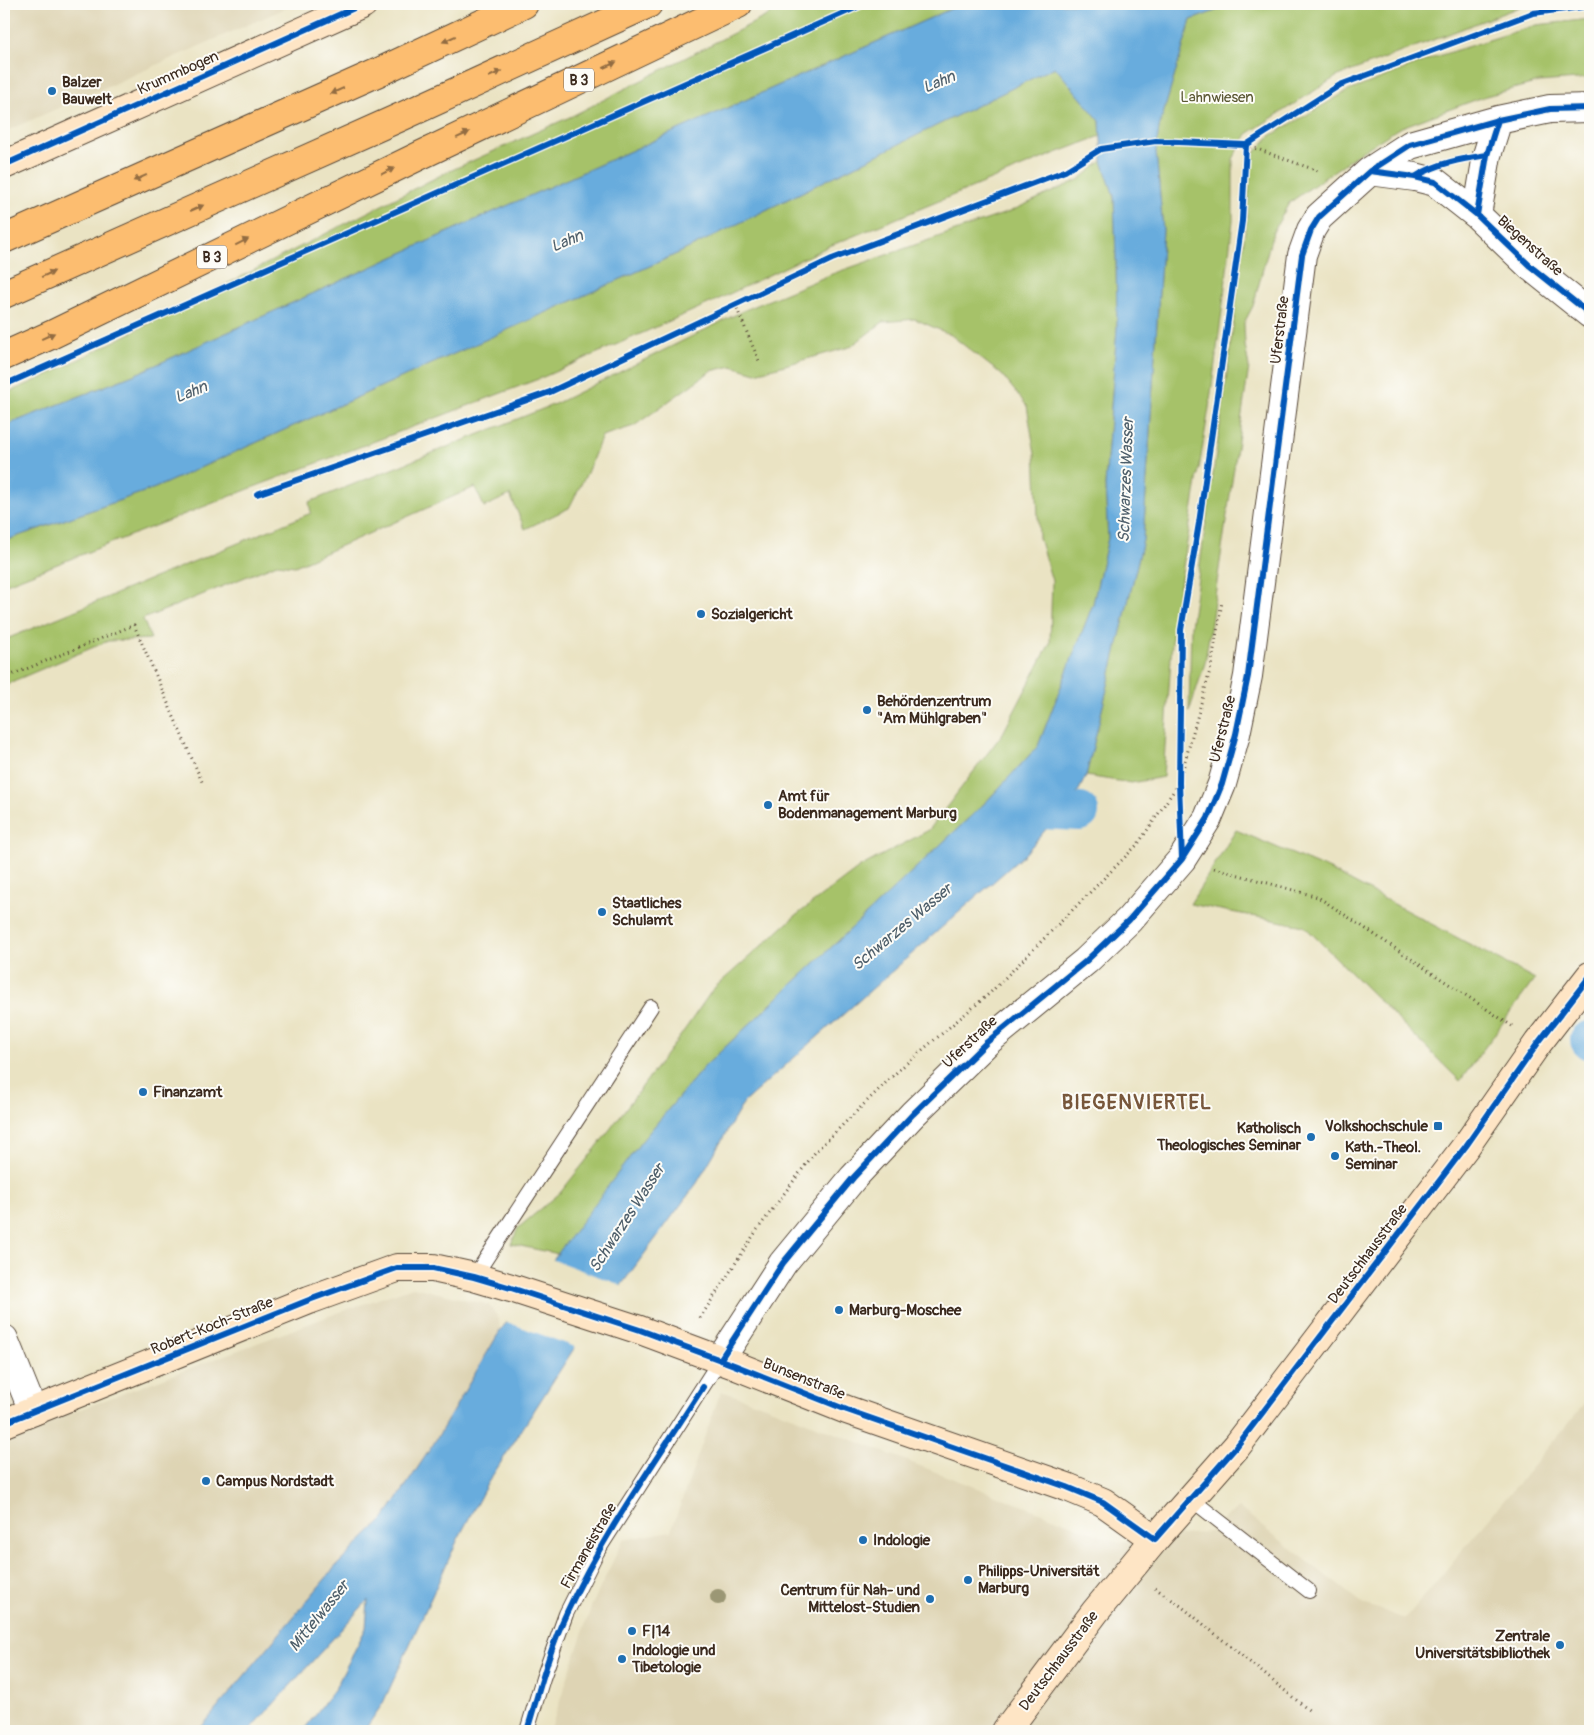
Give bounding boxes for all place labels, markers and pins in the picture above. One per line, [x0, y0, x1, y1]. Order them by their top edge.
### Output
place label: Balzer Bauwelt [62, 73, 113, 109]
marker: Balzer Bauwelt [46, 85, 58, 97]
place label: Sozialgericht [711, 605, 793, 624]
marker: Sozialgericht [695, 608, 707, 620]
place label: Behördenzentrum "Am Mühlgraben" [877, 692, 991, 728]
marker: Behördenzentrum "Am Mühlgraben" [861, 704, 873, 716]
place label: Amt für Bodenmanagement Marburg [778, 787, 957, 823]
marker: Amt für Bodenmanagement Marburg [762, 799, 774, 811]
place label: Staatliches Schulamt [612, 894, 682, 930]
marker: Staatliches Schulamt [596, 906, 608, 918]
place label: Finanzamt [153, 1083, 223, 1102]
marker: Finanzamt [137, 1086, 149, 1098]
place label: Volkshochschule [1325, 1117, 1429, 1136]
place label: Katholisch Theologisches Seminar [1156, 1119, 1302, 1155]
marker: Volkshochschule [1432, 1120, 1444, 1132]
marker: Katholisch Theologisches Seminar [1305, 1131, 1317, 1143]
place label: Kath.-Theol. Seminar [1345, 1138, 1421, 1174]
marker: Kath.-Theol. Seminar [1329, 1150, 1341, 1162]
place label: Marburg-Moschee [849, 1301, 962, 1320]
marker: Marburg-Moschee [833, 1304, 845, 1316]
place label: Campus Nordstadt [216, 1472, 335, 1491]
marker: Campus Nordstadt [200, 1475, 212, 1487]
place label: Indologie [873, 1531, 931, 1550]
marker: Indologie [857, 1534, 869, 1546]
place label: Philipps-Universität Marburg [978, 1562, 1100, 1598]
marker: Philipps-Universität Marburg [962, 1574, 974, 1586]
place label: Centrum für Nah- und Mittelost-Studien [781, 1581, 920, 1617]
marker: Centrum für Nah- und Mittelost-Studien [924, 1593, 936, 1605]
place label: F|14 [642, 1622, 671, 1641]
marker: F|14 [626, 1625, 638, 1637]
place label: Zentrale Universitätsbibliothek [1415, 1627, 1551, 1663]
marker: Zentrale Universitätsbibliothek [1554, 1639, 1566, 1651]
place label: Indologie und Tibetologie [631, 1641, 716, 1677]
marker: Indologie und Tibetologie [616, 1653, 628, 1665]

